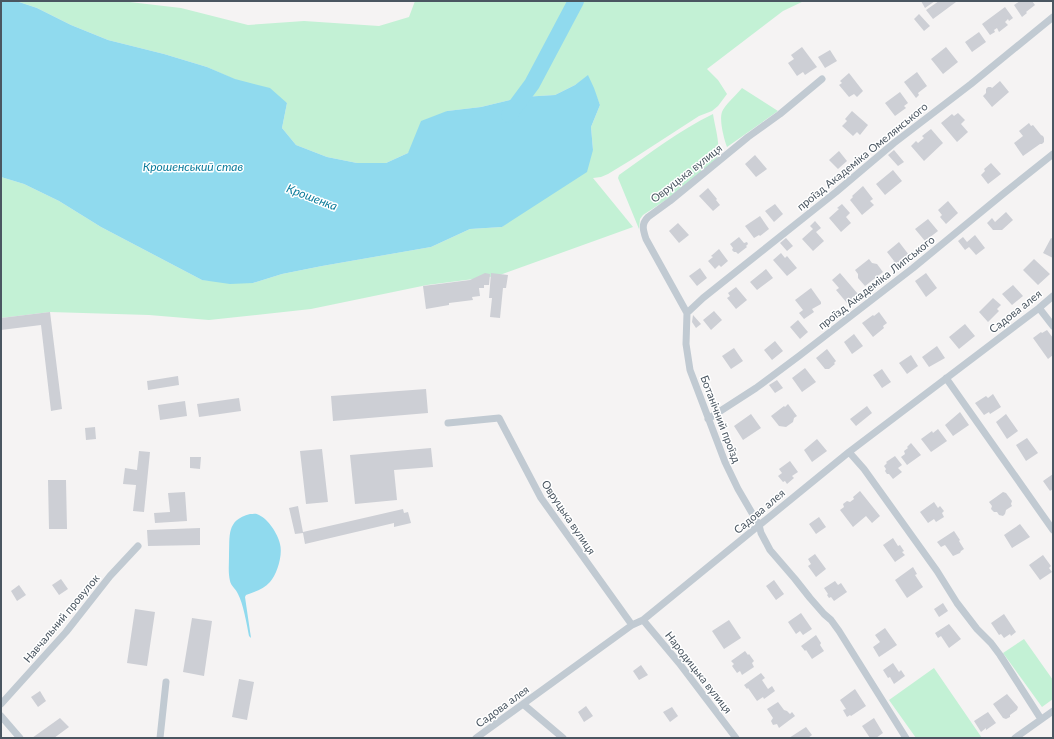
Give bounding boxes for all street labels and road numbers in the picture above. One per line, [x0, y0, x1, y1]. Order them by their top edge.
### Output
street label: проїзд Академіка Омелянського [794, 99, 930, 213]
street label: Овруцька вулиця [648, 141, 724, 205]
street label: проїзд Академіка Липського [815, 232, 937, 332]
street label: Садова алея [986, 287, 1044, 335]
street label: Ботанічний проїзд [698, 373, 744, 465]
street label: Овруцька вулиця [539, 477, 599, 557]
street label: Садова алея [731, 486, 787, 536]
street label: Навчальний провулок [20, 571, 102, 665]
street label: Народицька вулиця [663, 629, 735, 715]
street label: Садова алея [473, 682, 531, 730]

